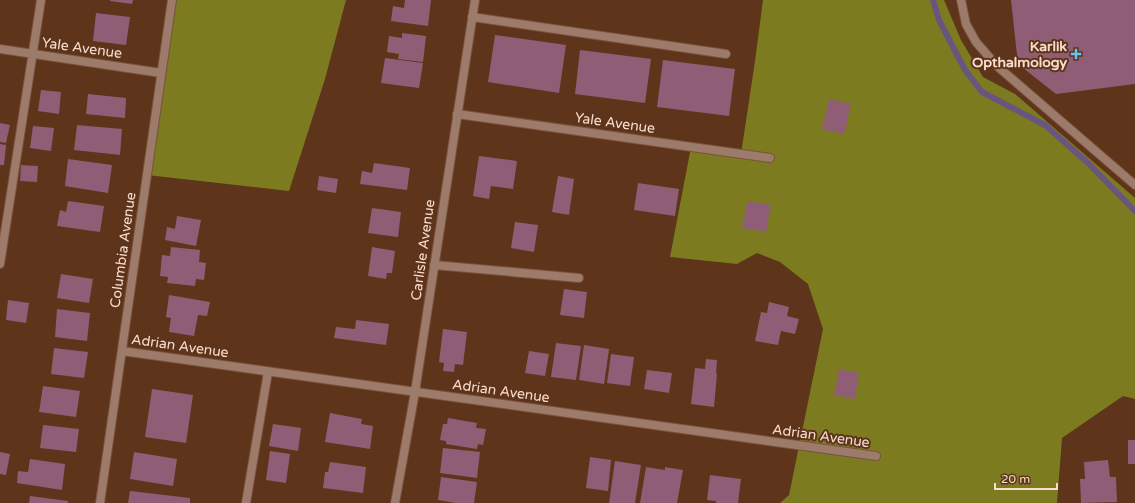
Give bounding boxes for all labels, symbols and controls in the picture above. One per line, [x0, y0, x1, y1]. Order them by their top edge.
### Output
street label: Yale Avenue [41, 34, 123, 62]
place label: Karlik Opthalmology [972, 38, 1067, 71]
marker: Karlik Opthalmology [1070, 48, 1082, 60]
street label: Yale Avenue [574, 109, 656, 137]
street label: Columbia Avenue [106, 191, 140, 309]
street label: Carlisle Avenue [407, 198, 439, 302]
street label: Adrian Avenue [130, 331, 230, 361]
street label: Adrian Avenue [451, 376, 551, 406]
street label: Adrian Avenue [771, 421, 871, 451]
scale bar [995, 465, 1057, 491]
text: 20 m [1001, 472, 1030, 486]

